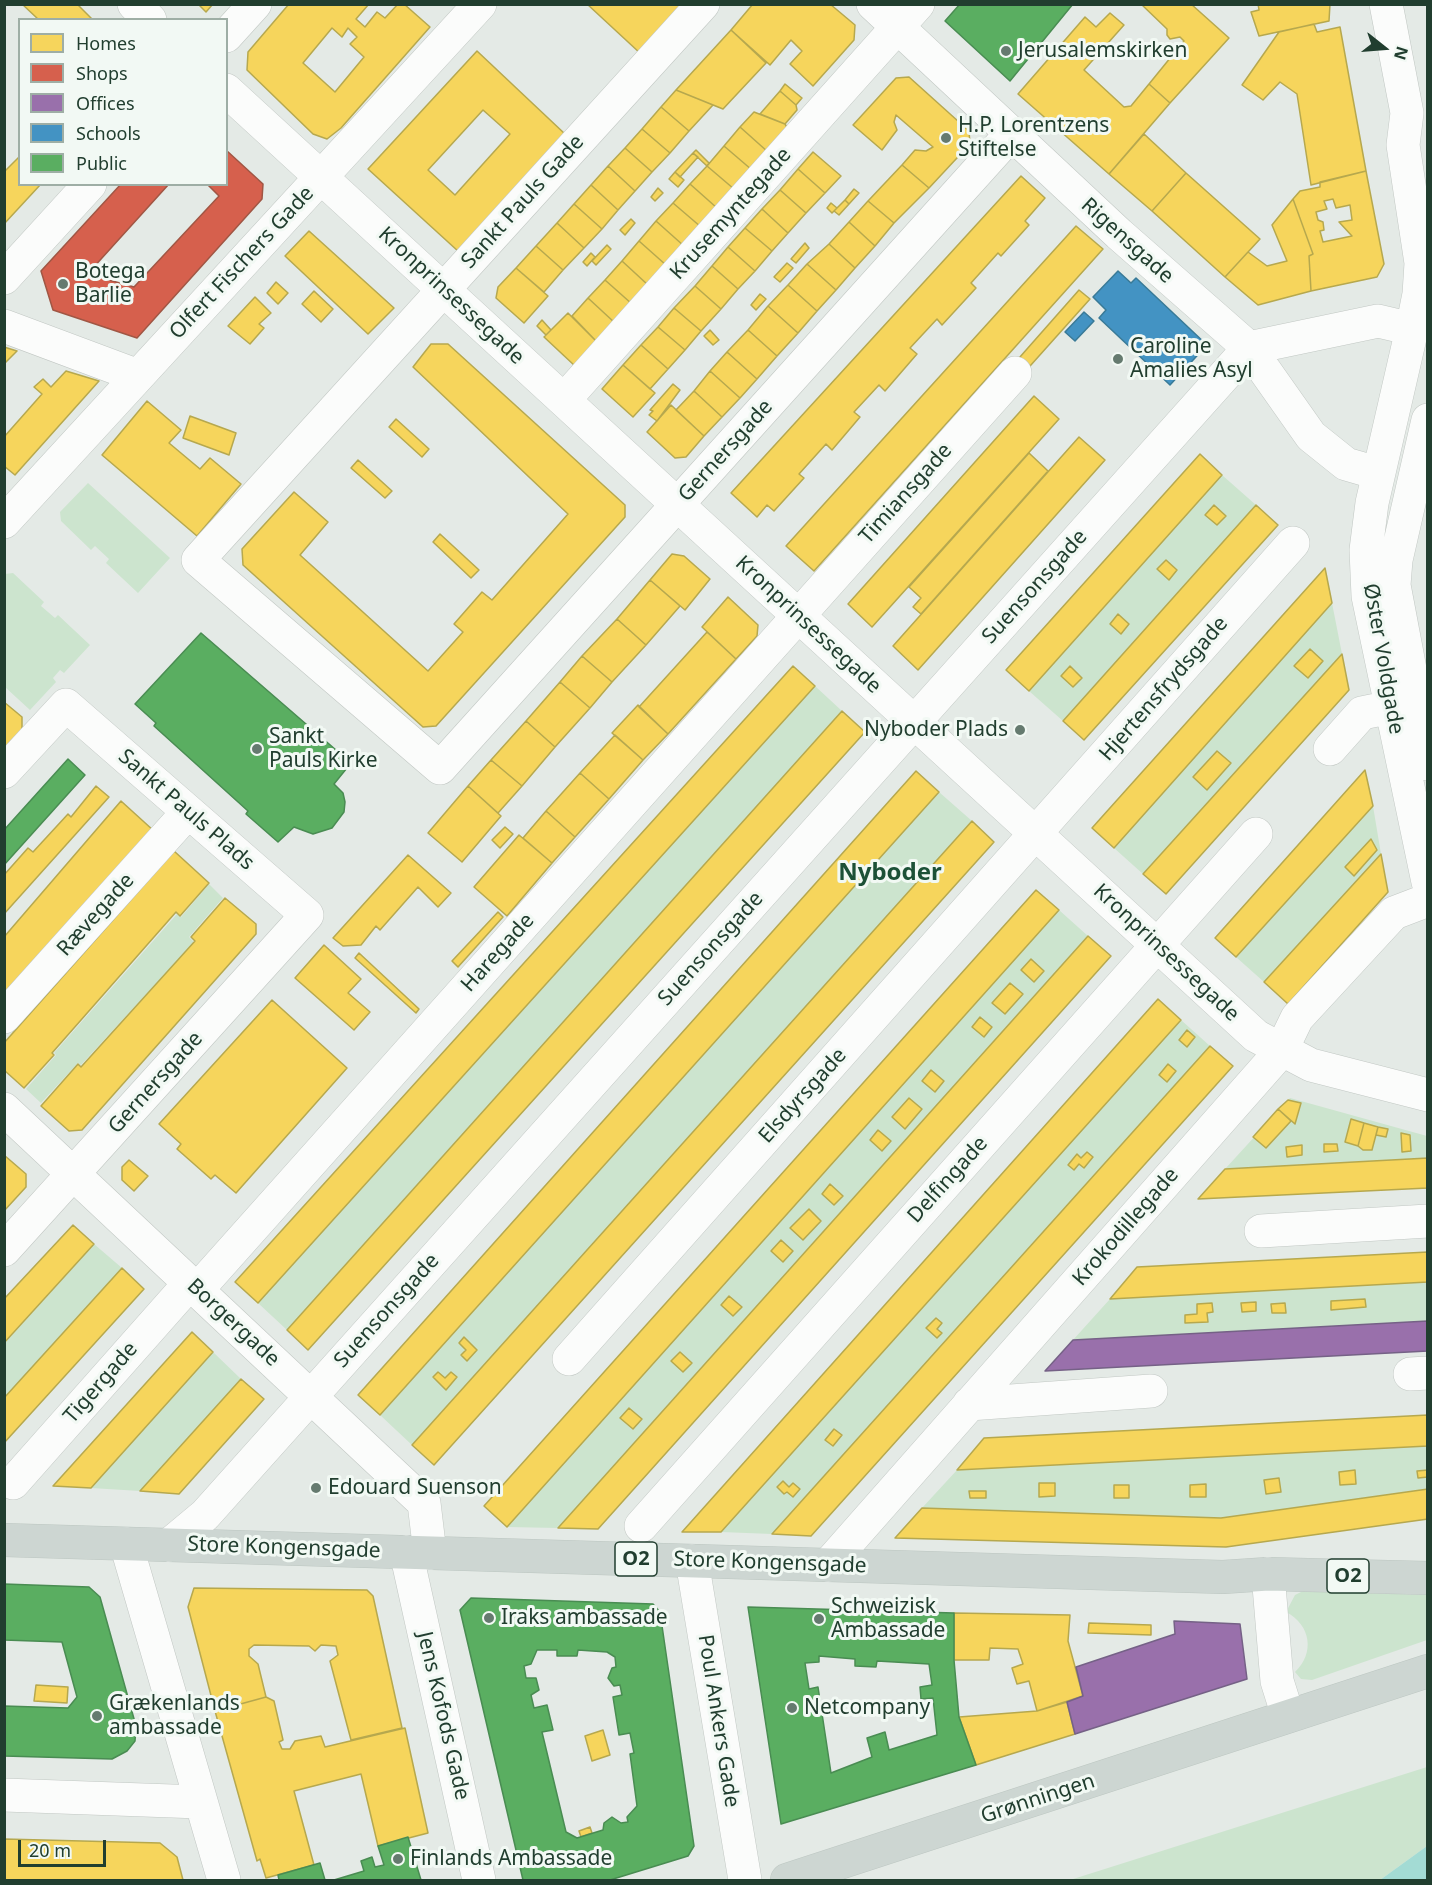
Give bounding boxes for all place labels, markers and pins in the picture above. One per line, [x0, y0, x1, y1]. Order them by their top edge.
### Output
place label: Jerusalemskirken [1018, 38, 1187, 64]
marker: Jerusalemskirken [999, 44, 1013, 58]
place label: H.P. Lorentzens Stiftelse [958, 113, 1109, 163]
marker: H.P. Lorentzens Stiftelse [939, 131, 953, 145]
place label: Botega Barlie [75, 259, 145, 309]
marker: Botega Barlie [56, 277, 70, 291]
place label: Caroline Amalies Asyl [1130, 334, 1253, 384]
marker: Caroline Amalies Asyl [1111, 352, 1125, 366]
place label: Nyboder Plads [864, 717, 1008, 743]
marker: Nyboder Plads [1013, 723, 1027, 737]
place label: Sankt Pauls Kirke [269, 724, 378, 774]
marker: Sankt Pauls Kirke [250, 742, 264, 756]
place label: Edouard Suenson [328, 1475, 502, 1501]
marker: Edouard Suenson [309, 1481, 323, 1495]
place label: Schweizisk Ambassade [831, 1594, 945, 1644]
place label: Iraks ambassade [501, 1605, 668, 1631]
marker: Iraks ambassade [482, 1611, 496, 1625]
marker: Schweizisk Ambassade [812, 1612, 826, 1626]
place label: Grækenlands ambassade [109, 1691, 240, 1741]
place label: Netcompany [804, 1695, 930, 1721]
marker: Netcompany [785, 1701, 799, 1715]
marker: Grækenlands ambassade [90, 1709, 104, 1723]
place label: Finlands Ambassade [410, 1846, 612, 1872]
marker: Finlands Ambassade [391, 1852, 405, 1866]

